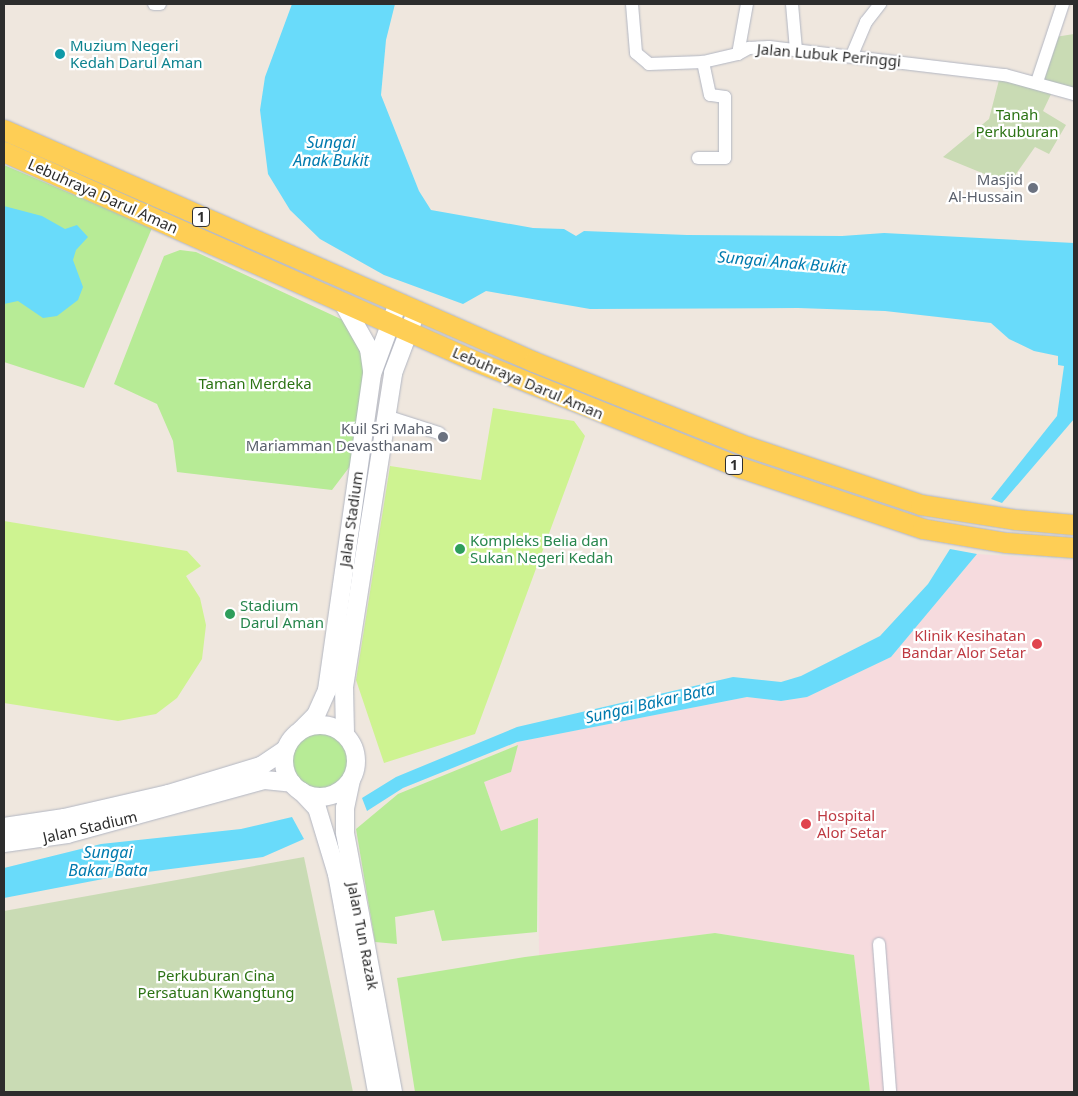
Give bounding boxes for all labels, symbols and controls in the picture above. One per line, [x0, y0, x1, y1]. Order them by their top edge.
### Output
place label: Muzium Negeri Kedah Darul Aman [70, 36, 202, 71]
street label: Jalan Lubuk Peringgi [756, 40, 902, 70]
marker: Muzium Negeri Kedah Darul Aman [54, 48, 66, 60]
park label: Tanah Perkuburan [975, 105, 1059, 140]
water label: Sungai Anak Bukit [293, 132, 369, 170]
street label: Lebuhraya Darul Aman [25, 155, 181, 237]
place label: Masjid Al-Hussain [948, 170, 1023, 205]
marker: Masjid Al-Hussain [1027, 182, 1039, 194]
road number: 1 [191, 206, 211, 228]
water label: Sungai Anak Bukit [717, 247, 847, 277]
street label: Lebuhraya Darul Aman [450, 343, 606, 423]
park label: Taman Merdeka [198, 375, 312, 393]
place label: Kuil Sri Maha Mariamman Devasthanam [246, 419, 433, 454]
marker: Kuil Sri Maha Mariamman Devasthanam [437, 431, 449, 443]
road number: 1 [724, 454, 744, 476]
street label: Jalan Stadium [335, 470, 367, 568]
place label: Kompleks Belia dan Sukan Negeri Kedah [470, 531, 613, 566]
marker: Kompleks Belia dan Sukan Negeri Kedah [454, 543, 466, 555]
place label: Stadium Darul Aman [240, 596, 324, 631]
marker: Stadium Darul Aman [224, 608, 236, 620]
place label: Klinik Kesihatan Bandar Alor Setar [901, 626, 1026, 661]
marker: Klinik Kesihatan Bandar Alor Setar [1030, 637, 1044, 651]
water label: Sungai Bakar Bata [583, 679, 717, 727]
place label: Hospital Alor Setar [817, 806, 886, 841]
street label: Jalan Stadium [41, 807, 139, 847]
marker: Hospital Alor Setar [799, 817, 813, 831]
water label: Sungai Bakar Bata [68, 842, 148, 880]
street label: Jalan Tun Razak [344, 881, 382, 991]
park label: Perkuburan Cina Persatuan Kwangtung [138, 966, 294, 1001]

